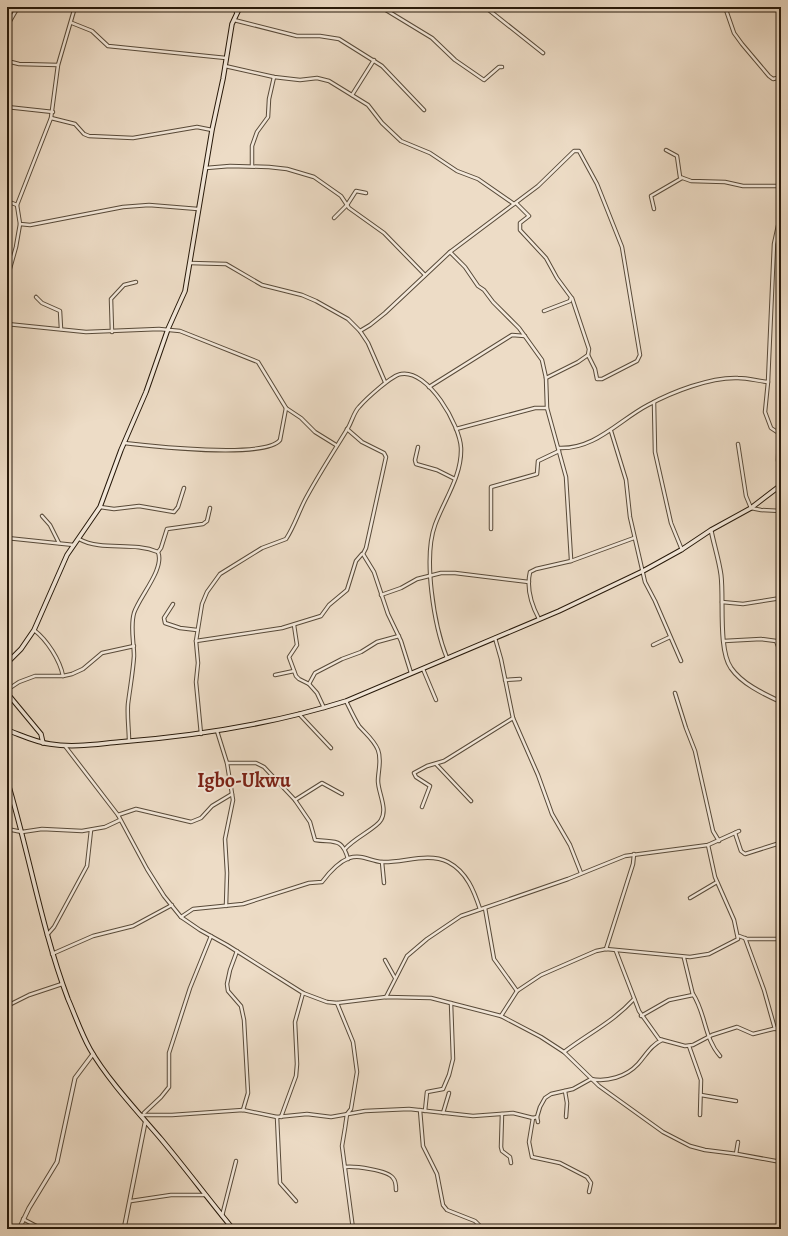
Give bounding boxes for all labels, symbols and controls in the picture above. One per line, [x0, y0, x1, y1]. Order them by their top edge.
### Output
district label: Igbo-Ukwu [197, 767, 291, 794]

